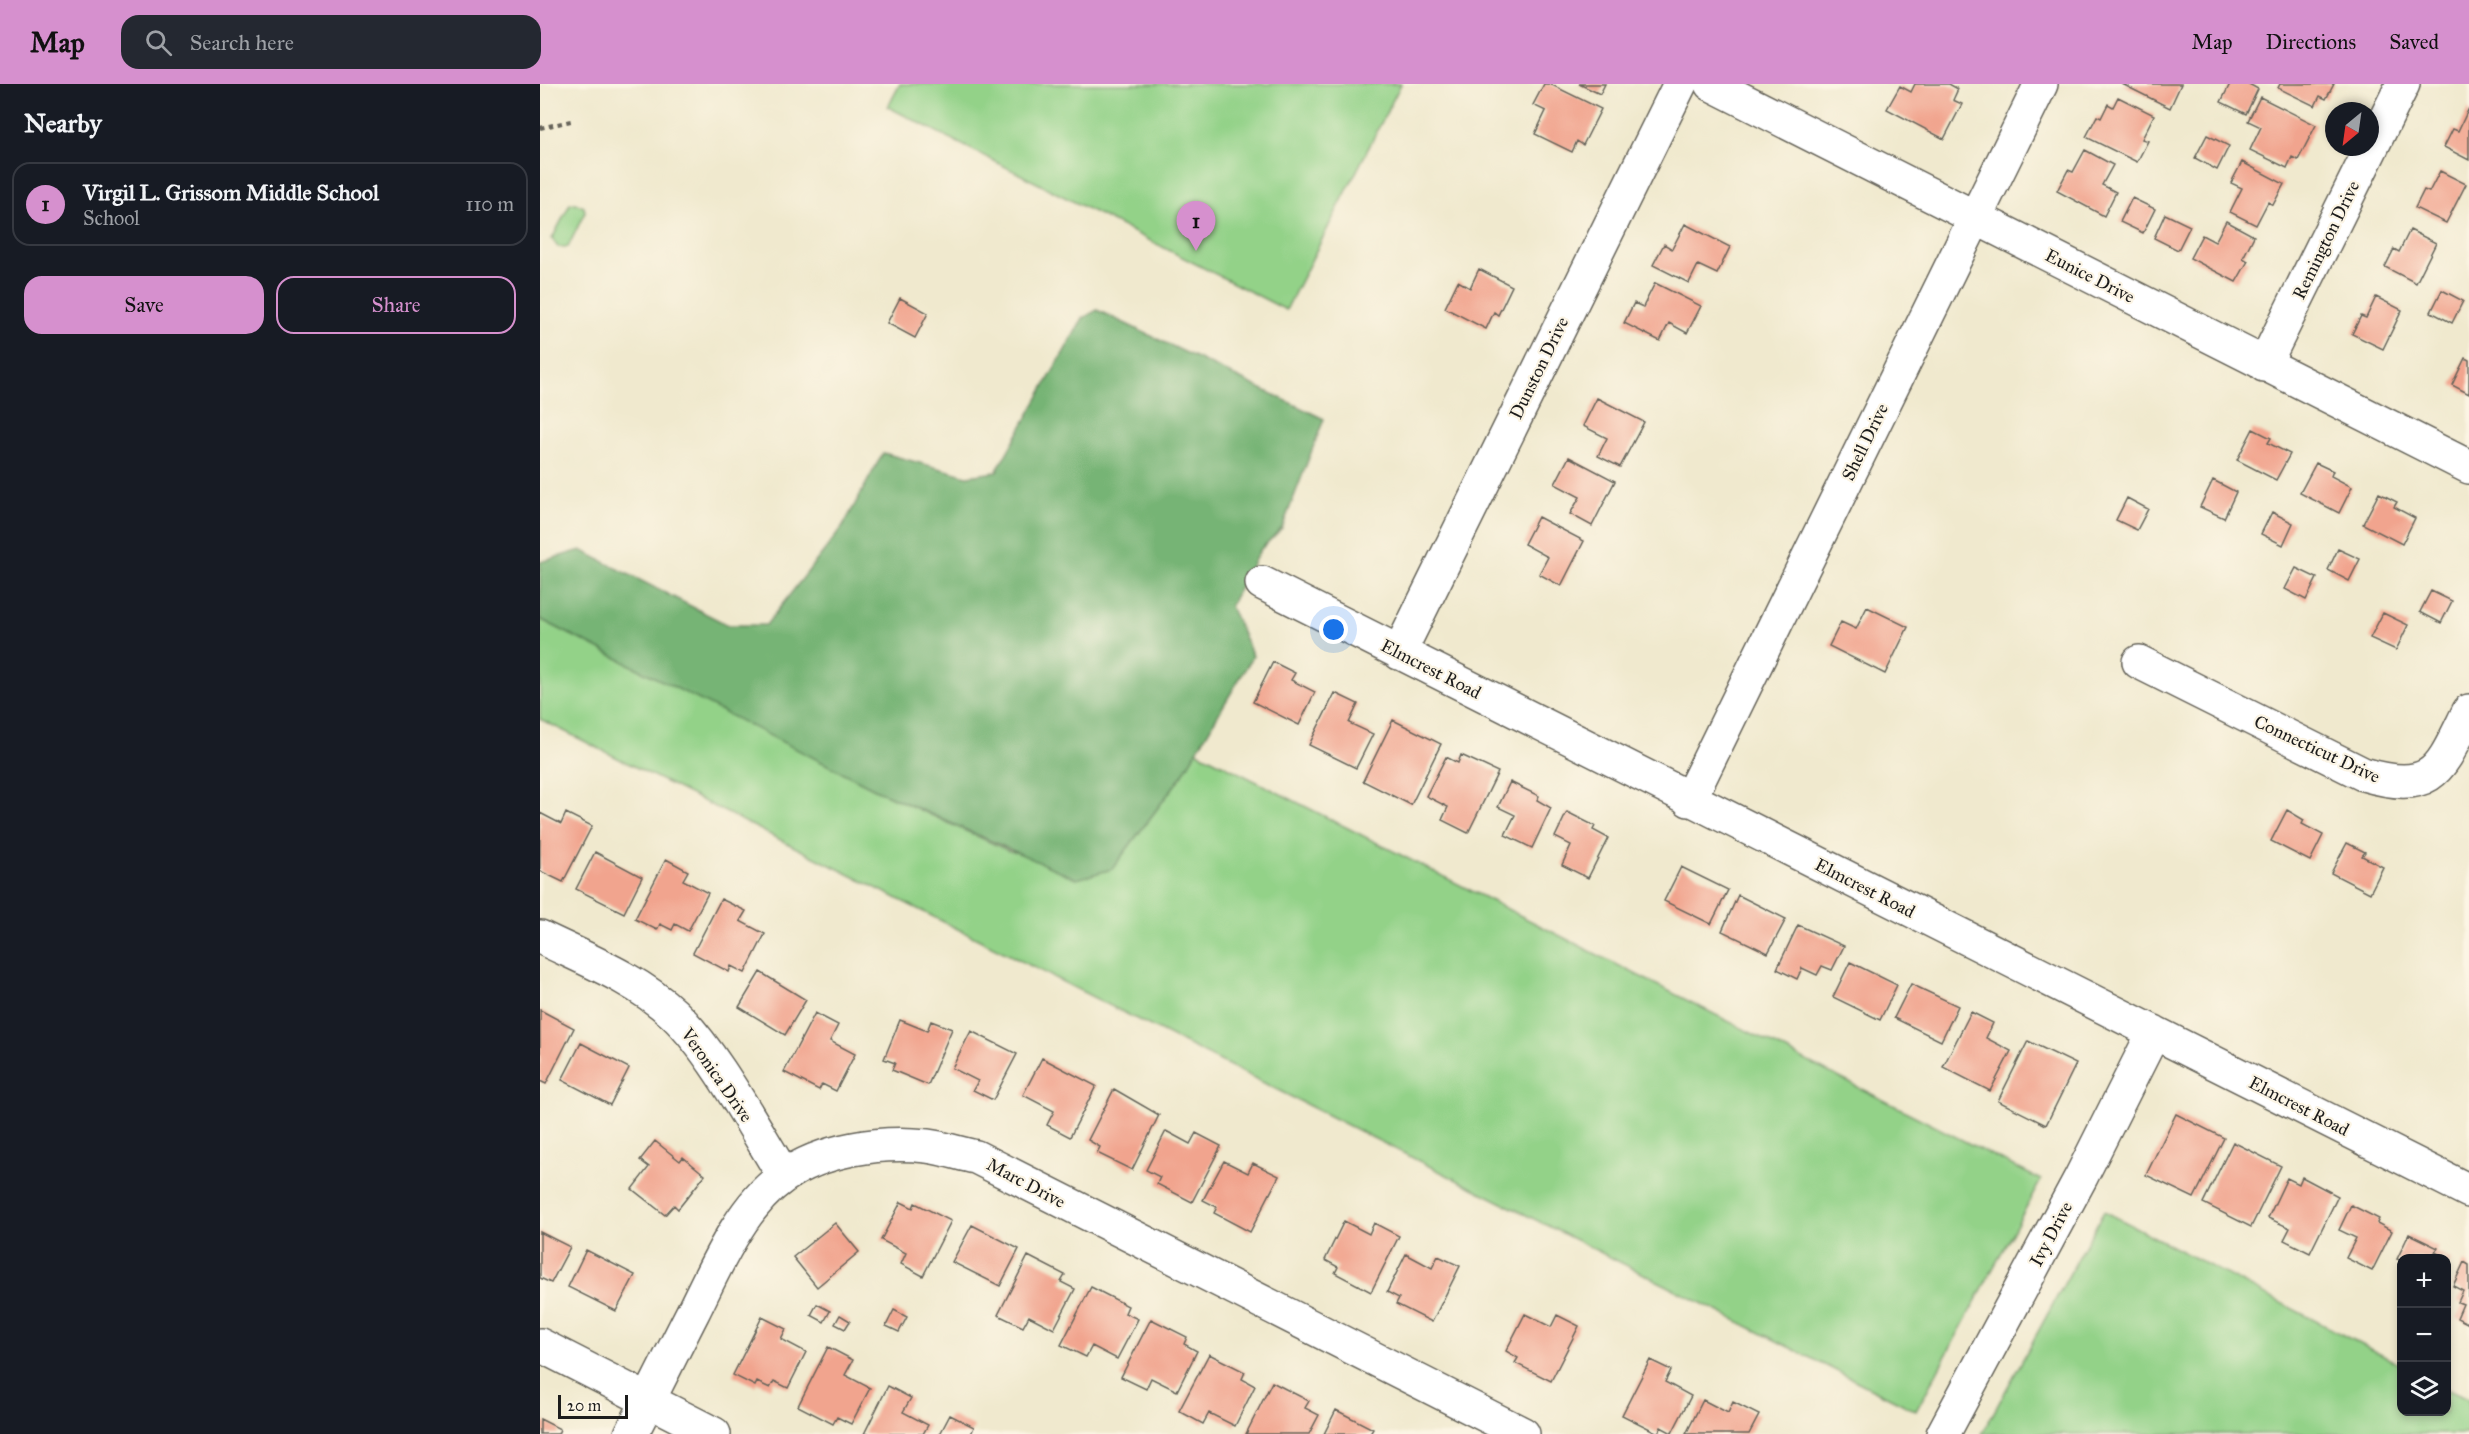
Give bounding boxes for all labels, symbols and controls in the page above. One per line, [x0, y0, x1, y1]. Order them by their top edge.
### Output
search box [121, 15, 541, 69]
text: Map [30, 25, 85, 60]
icon: search [142, 26, 175, 59]
text: Search here [190, 29, 294, 56]
text: Map [2192, 29, 2233, 55]
text: Directions [2266, 29, 2356, 55]
text: Saved [2389, 29, 2439, 55]
north arrow [2325, 102, 2379, 156]
text: Nearby [24, 107, 102, 139]
street label: Remington Drive [2288, 177, 2365, 303]
text: Virgil L. Grissom Middle School [83, 179, 379, 206]
text: 1 [42, 192, 49, 216]
text: 110 m [466, 192, 514, 216]
pin: 1 [1176, 202, 1216, 251]
text: School [83, 206, 140, 230]
street label: Eunice Drive [2041, 244, 2139, 308]
button: Save [24, 276, 264, 334]
button: Share [276, 276, 516, 334]
street label: Dunston Drive [1505, 313, 1573, 423]
street label: Shell Drive [1837, 400, 1893, 484]
your location [1319, 615, 1348, 644]
street label: Elmcrest Road [1377, 634, 1485, 704]
street label: Connecticut Drive [2251, 710, 2383, 788]
street label: Elmcrest Road [1811, 853, 1919, 923]
street label: Veronica Drive [676, 1023, 758, 1126]
street label: Elmcrest Road [2245, 1071, 2353, 1141]
street label: Marc Drive [983, 1153, 1069, 1213]
street label: Ivy Drive [2025, 1198, 2077, 1270]
map controls [2397, 1254, 2451, 1416]
button: + [2397, 1254, 2451, 1308]
button: − [2397, 1308, 2451, 1362]
button: layers [2397, 1362, 2451, 1416]
scale bar [558, 1392, 628, 1420]
text: 20 m [567, 1396, 601, 1415]

